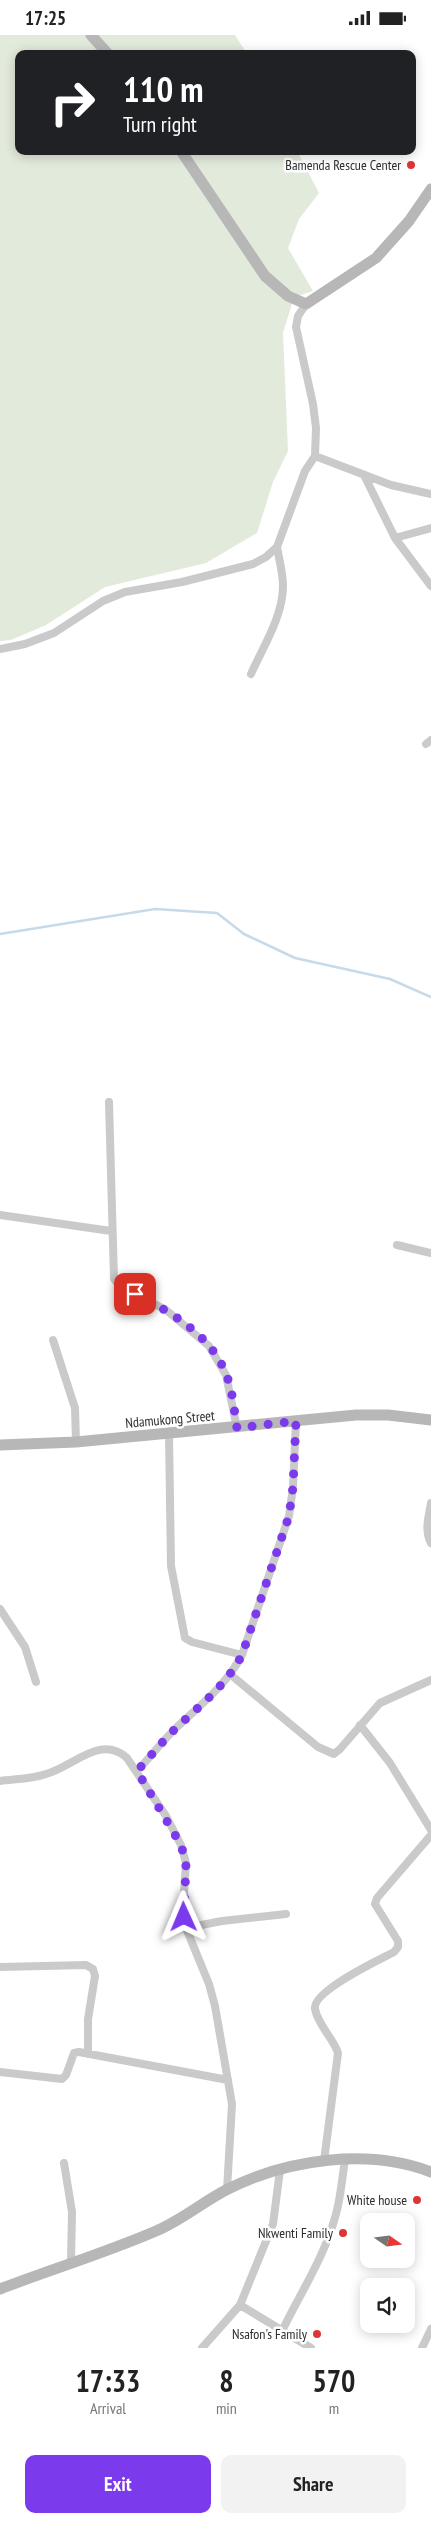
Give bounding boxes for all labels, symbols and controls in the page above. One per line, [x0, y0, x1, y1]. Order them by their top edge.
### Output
text: 17:25 [25, 6, 66, 30]
text: 110 m [123, 66, 204, 112]
icon: right [40, 70, 105, 135]
text: Turn right [123, 110, 197, 138]
place label: Bamenda Rescue Center [285, 156, 401, 174]
marker: Bamenda Rescue Center [405, 159, 417, 171]
pin [114, 1273, 156, 1315]
icon: arrive [121, 1280, 149, 1308]
street label: Ndamukong Street [124, 1406, 216, 1432]
position arrow [157, 1890, 209, 1942]
place label: White house [347, 2191, 407, 2209]
marker: White house [411, 2194, 423, 2206]
north arrow [360, 2213, 415, 2267]
map controls [360, 2213, 415, 2333]
place label: Nkwenti Family [258, 2224, 334, 2242]
marker: Nkwenti Family [337, 2227, 349, 2239]
button: sound [360, 2278, 415, 2333]
place label: Nsafon's Family [232, 2325, 308, 2343]
marker: Nsafon's Family [311, 2328, 323, 2340]
text: 17:33 [76, 2361, 140, 2400]
text: 8 [219, 2361, 234, 2400]
text: 570 [312, 2361, 355, 2400]
text: Arrival [90, 2398, 126, 2418]
text: min [216, 2398, 237, 2418]
text: m [329, 2398, 339, 2418]
button: Exit [25, 2455, 211, 2513]
button: Share [221, 2455, 406, 2513]

